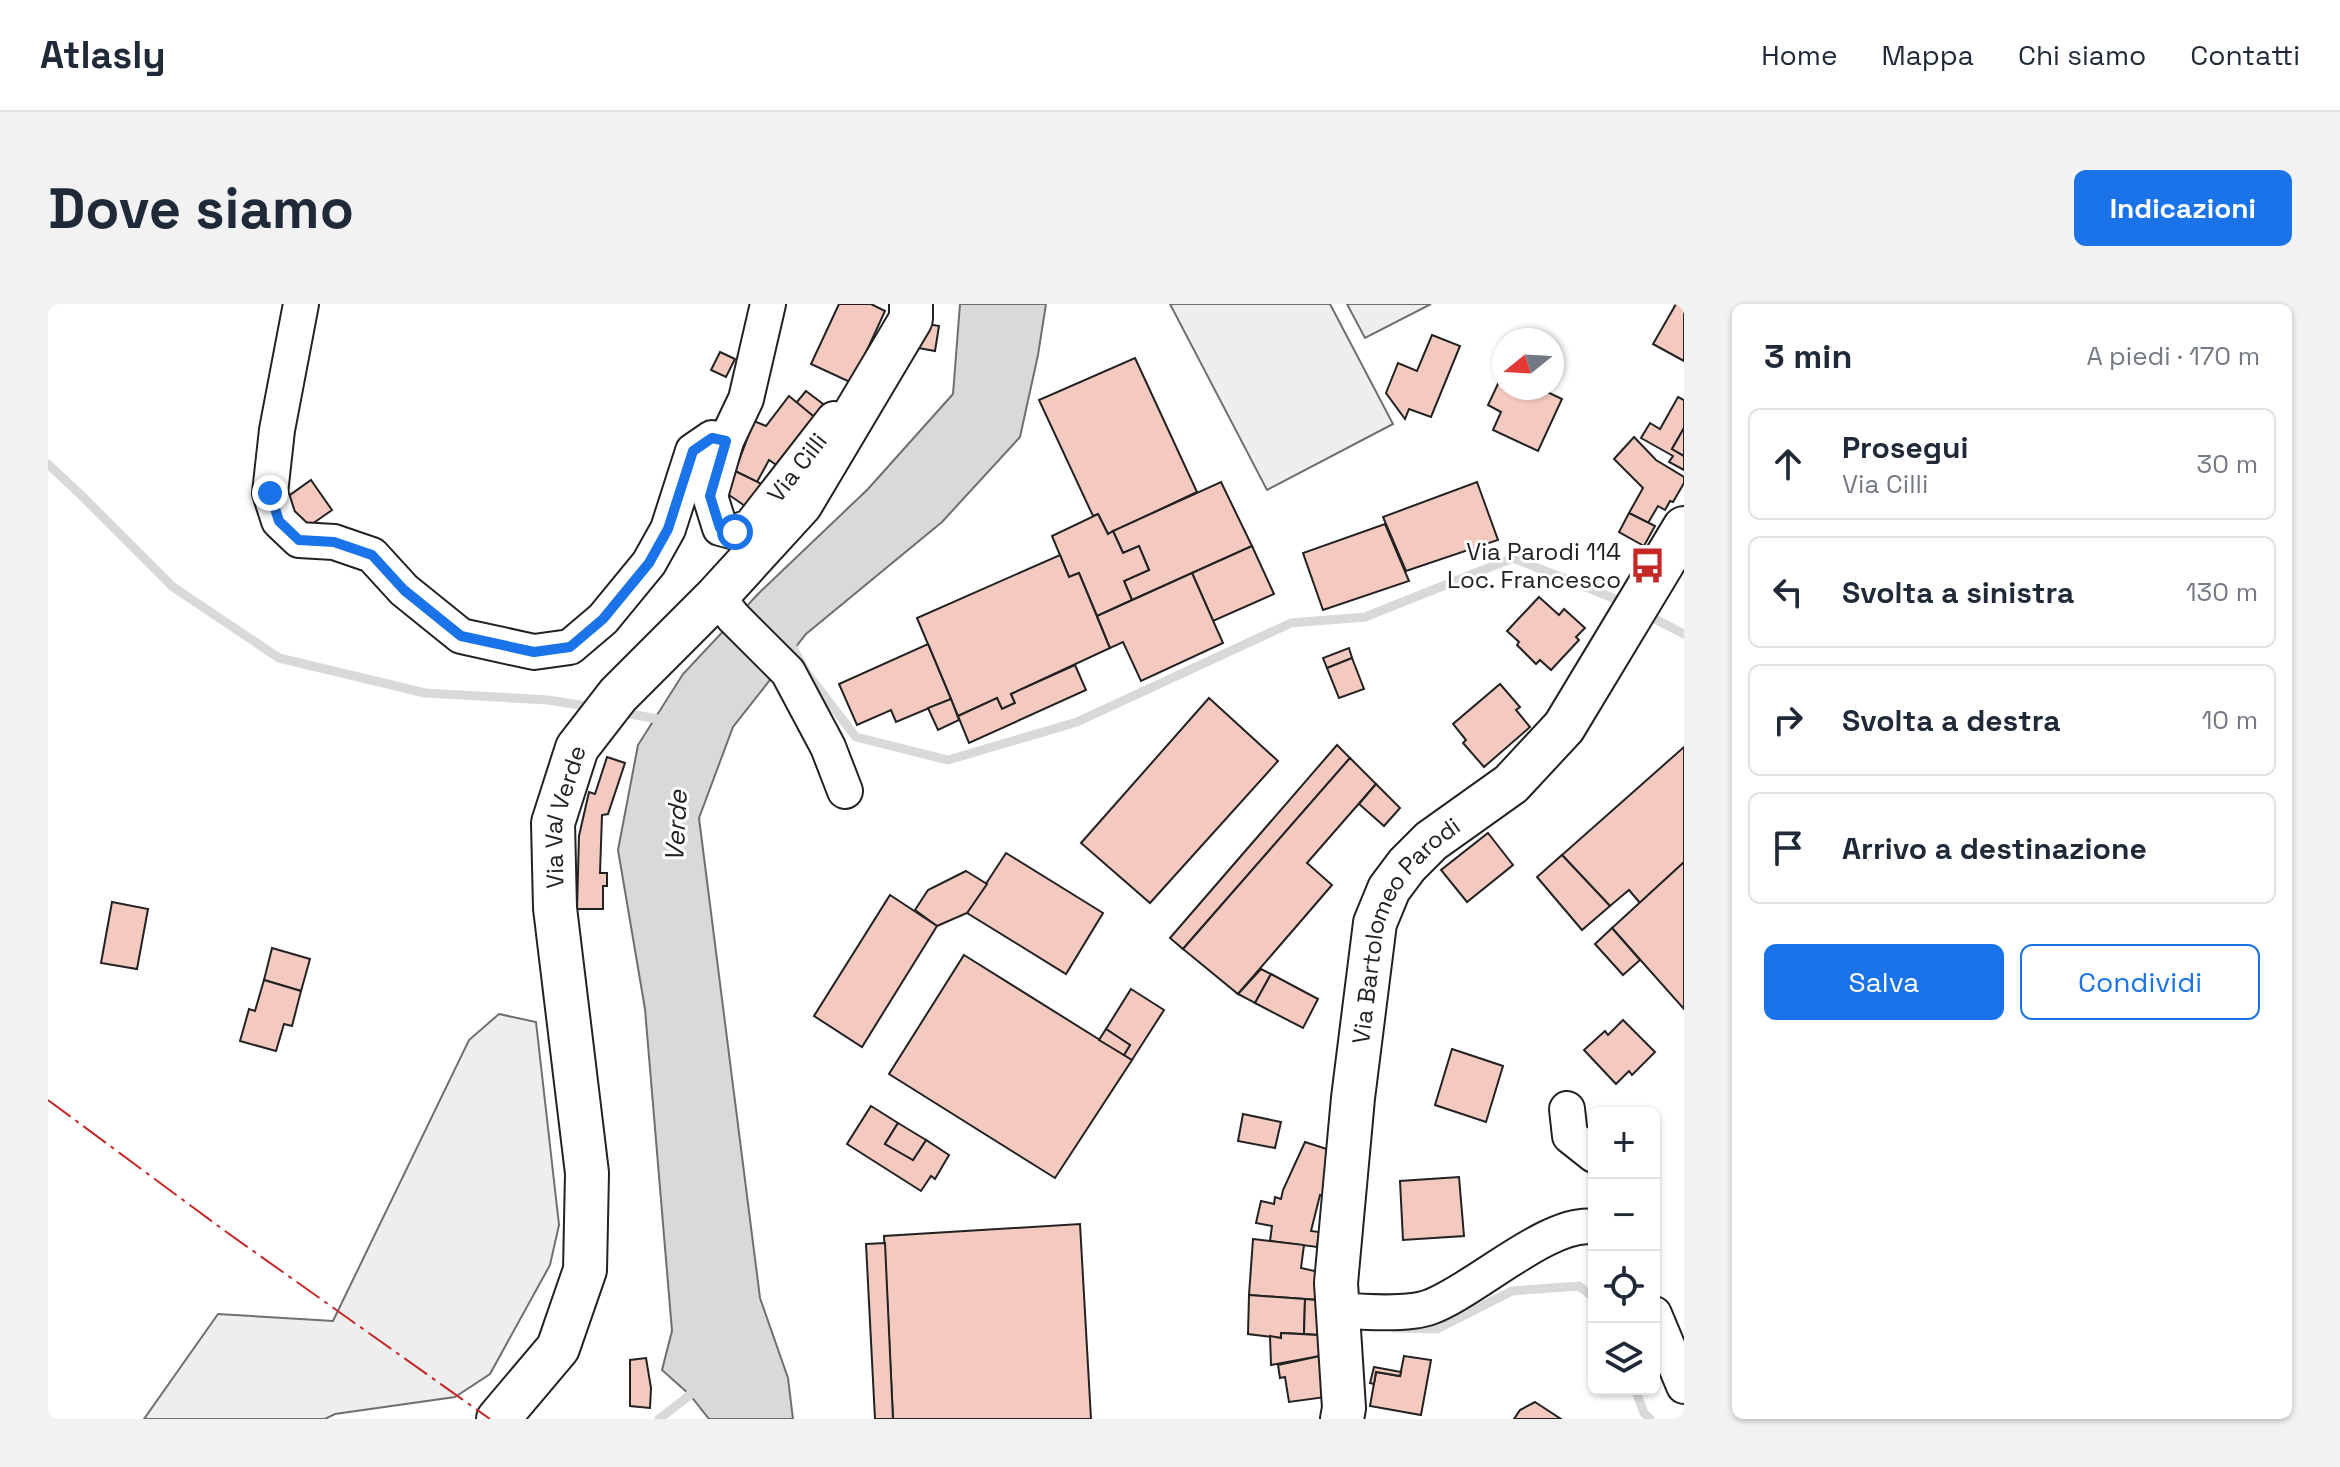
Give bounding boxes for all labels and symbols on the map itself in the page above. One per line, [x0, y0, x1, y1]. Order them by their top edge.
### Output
north arrow [1492, 328, 1564, 400]
street label: Via Cilli [760, 426, 833, 508]
route end [252, 475, 288, 511]
route start [717, 514, 753, 550]
place label: Via Parodi 114 Loc. Francesco [1447, 536, 1621, 595]
bus stop icon: Via Parodi 114 Loc. Francesco [1628, 546, 1666, 584]
street label: Via Val Verde [537, 741, 592, 889]
water label: Verde [657, 788, 695, 863]
street label: Via Bartolomeo Parodi [1344, 810, 1466, 1046]

